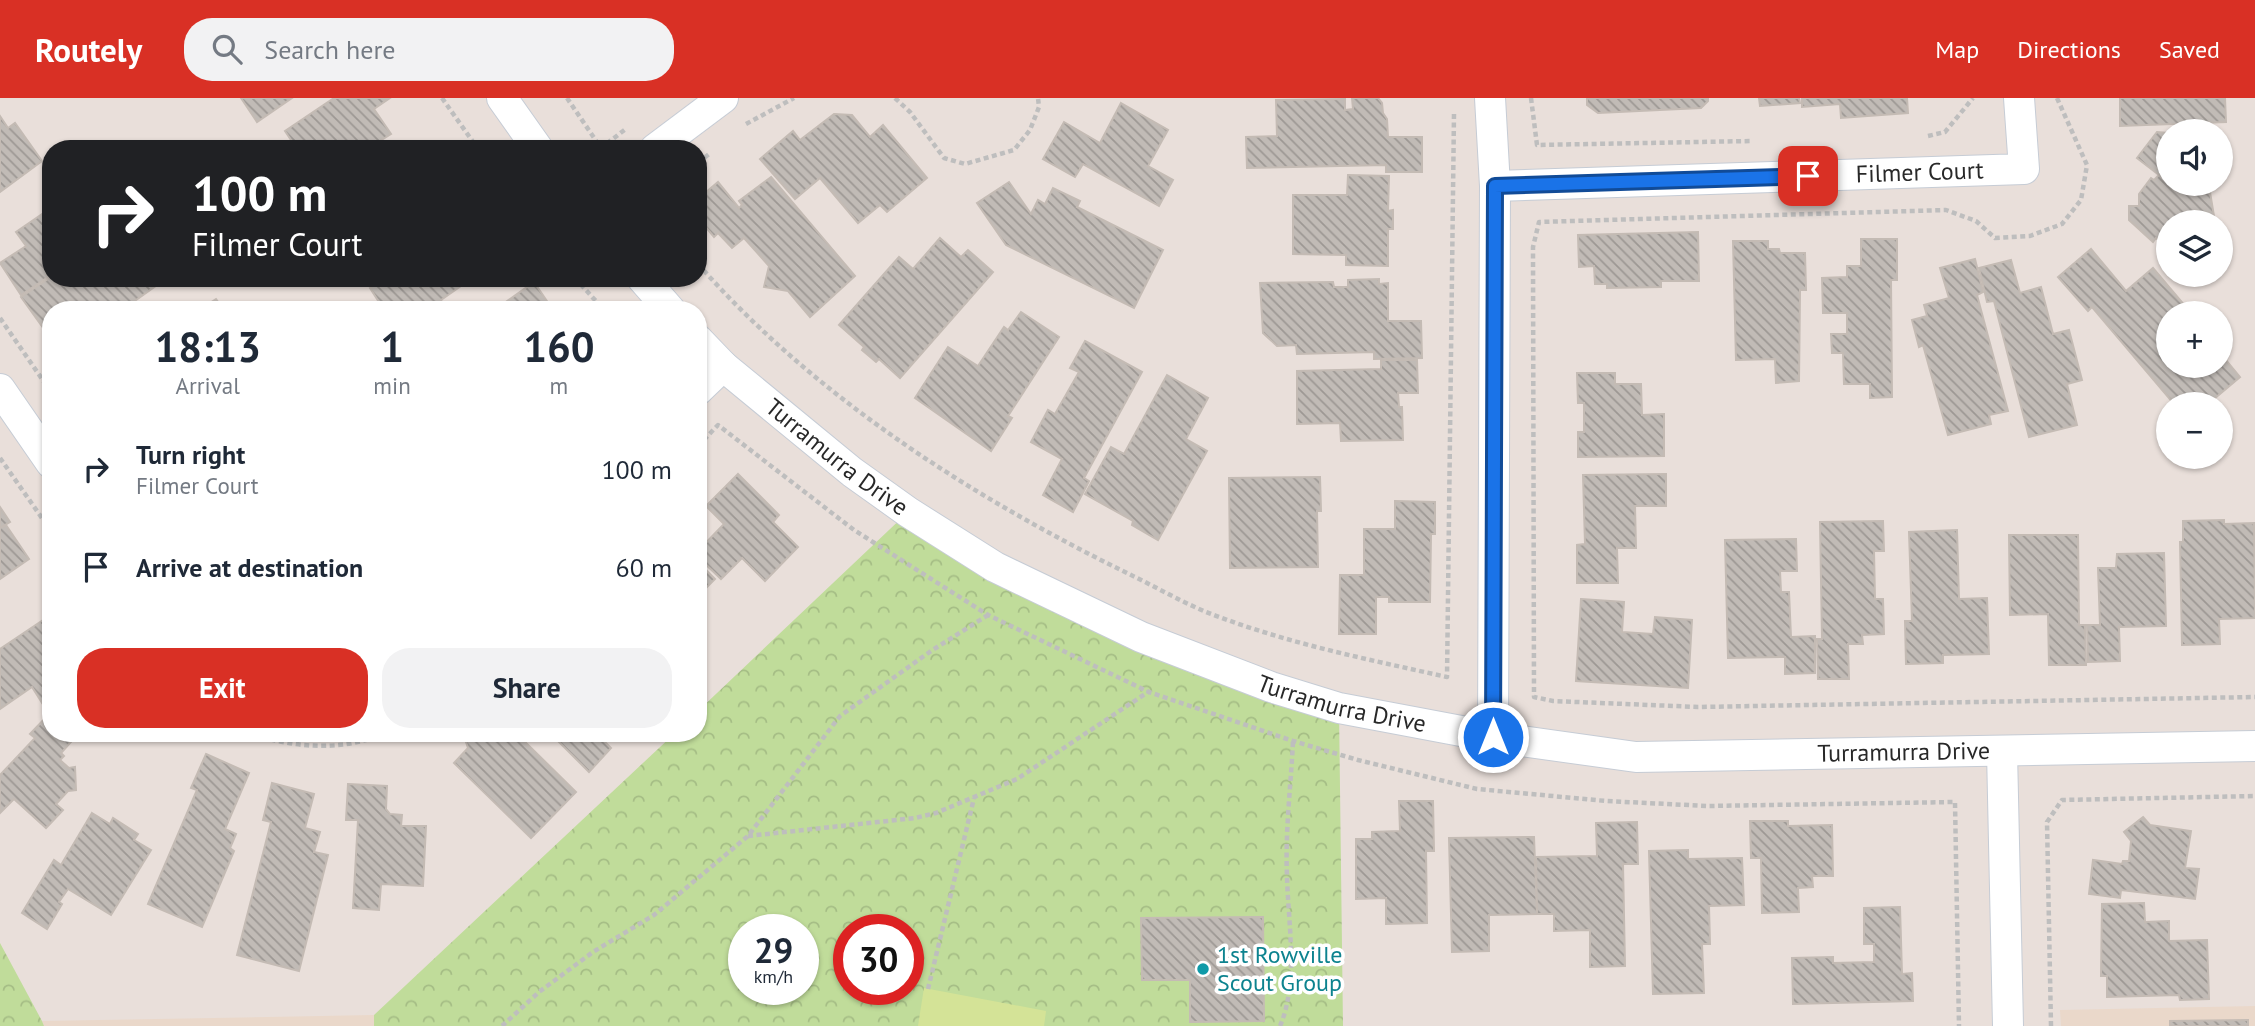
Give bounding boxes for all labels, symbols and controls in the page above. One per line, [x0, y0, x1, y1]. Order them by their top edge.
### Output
search box [184, 18, 674, 81]
text: Routely [35, 28, 142, 71]
icon: search [208, 30, 246, 68]
text: Search here [264, 33, 395, 66]
text: Map [1935, 34, 1979, 65]
text: Directions [2017, 34, 2121, 65]
text: Saved [2159, 34, 2220, 65]
map controls [2156, 119, 2233, 469]
button: sound [2156, 119, 2233, 196]
pin [1778, 146, 1838, 206]
street label: Filmer Court [1855, 154, 1984, 189]
icon: arrive [1789, 157, 1827, 195]
text: 100 m [192, 161, 327, 225]
icon: right [77, 168, 168, 259]
button: layers [2156, 210, 2233, 287]
text: Filmer Court [192, 223, 362, 265]
button: + [2156, 301, 2233, 378]
text: 18:13 [154, 319, 261, 374]
text: 1 [380, 319, 404, 374]
text: 160 [523, 319, 595, 374]
text: Arrival [175, 371, 240, 400]
text: min [373, 371, 411, 400]
text: m [550, 371, 568, 400]
street label: Turramurra Drive [759, 391, 915, 522]
button: − [2156, 392, 2233, 469]
text: Turn right [136, 438, 245, 471]
icon: right [77, 450, 115, 488]
text: 100 m [601, 453, 672, 486]
text: Filmer Court [136, 471, 258, 500]
icon: arrive [77, 548, 115, 586]
text: Arrive at destination [136, 551, 363, 584]
text: 60 m [616, 551, 672, 584]
button: Exit [77, 648, 368, 728]
button: Share [382, 648, 672, 728]
street label: Turramurra Drive [1253, 667, 1429, 739]
position arrow [1456, 700, 1530, 774]
street label: Turramurra Drive [1817, 735, 1990, 769]
speed limit sign: 30 [833, 914, 924, 1005]
text: 29 [754, 927, 793, 973]
place label: 1st Rowville Scout Group [1217, 939, 1342, 998]
marker: 1st Rowville Scout Group [1195, 961, 1211, 977]
text: km/h [754, 965, 793, 988]

